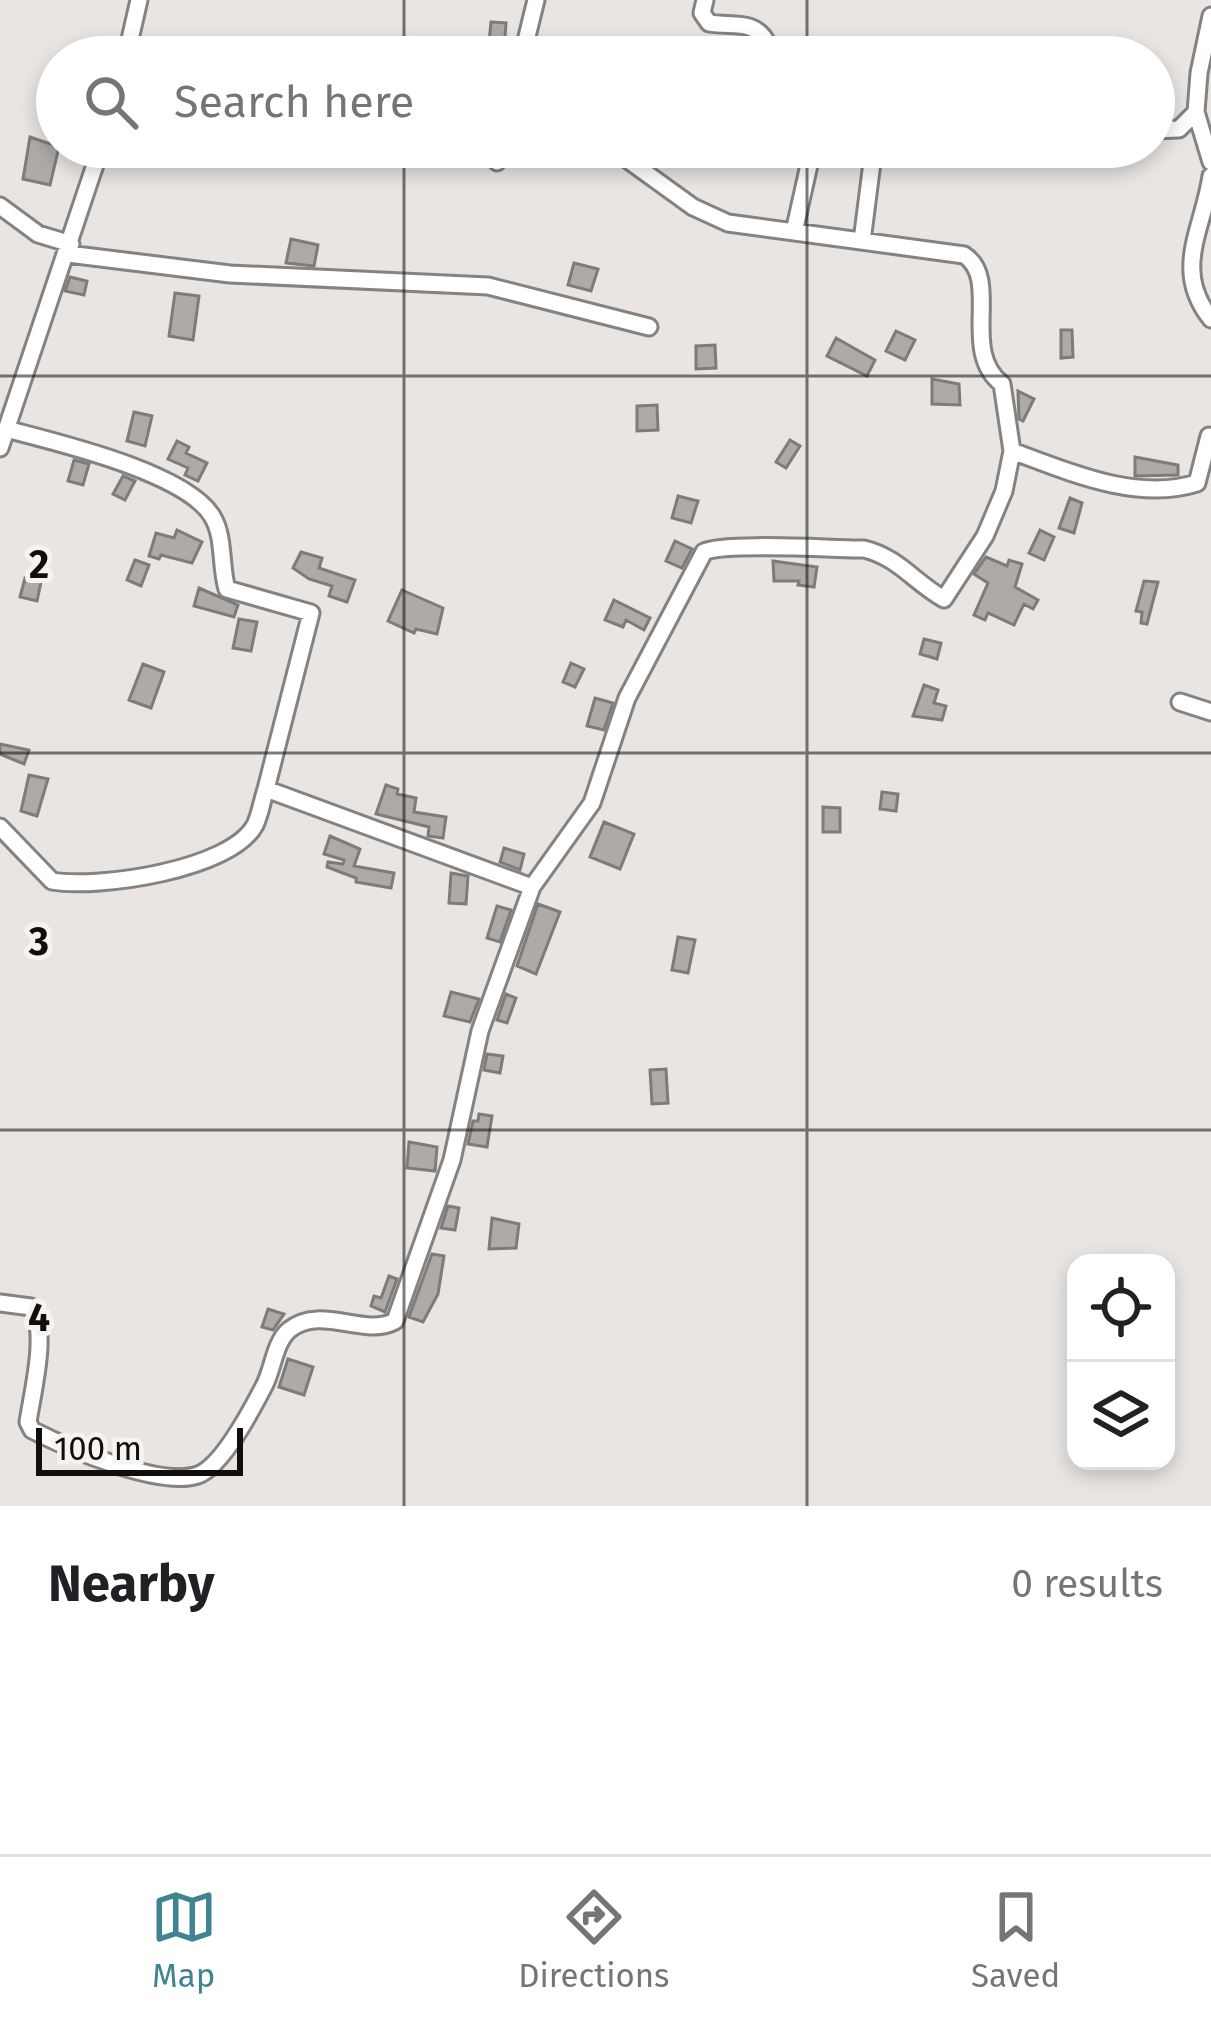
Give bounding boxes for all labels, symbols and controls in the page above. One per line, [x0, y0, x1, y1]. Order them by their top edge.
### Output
search box [36, 36, 1175, 168]
icon: search [78, 69, 144, 135]
text: Search here [174, 75, 414, 129]
text: 2 [29, 542, 49, 588]
text: 3 [28, 919, 49, 965]
map controls [1067, 1254, 1175, 1470]
button: locate [1067, 1254, 1175, 1362]
text: 4 [28, 1295, 50, 1341]
button: layers [1067, 1362, 1175, 1470]
scale bar [36, 1422, 243, 1475]
text: 100 m [54, 1429, 142, 1469]
text: Nearby [48, 1553, 214, 1615]
text: 0 results [1011, 1561, 1163, 1607]
tab: Map [151, 1884, 217, 1996]
tab: Directions [518, 1884, 670, 1996]
tab: Saved [971, 1884, 1060, 1996]

